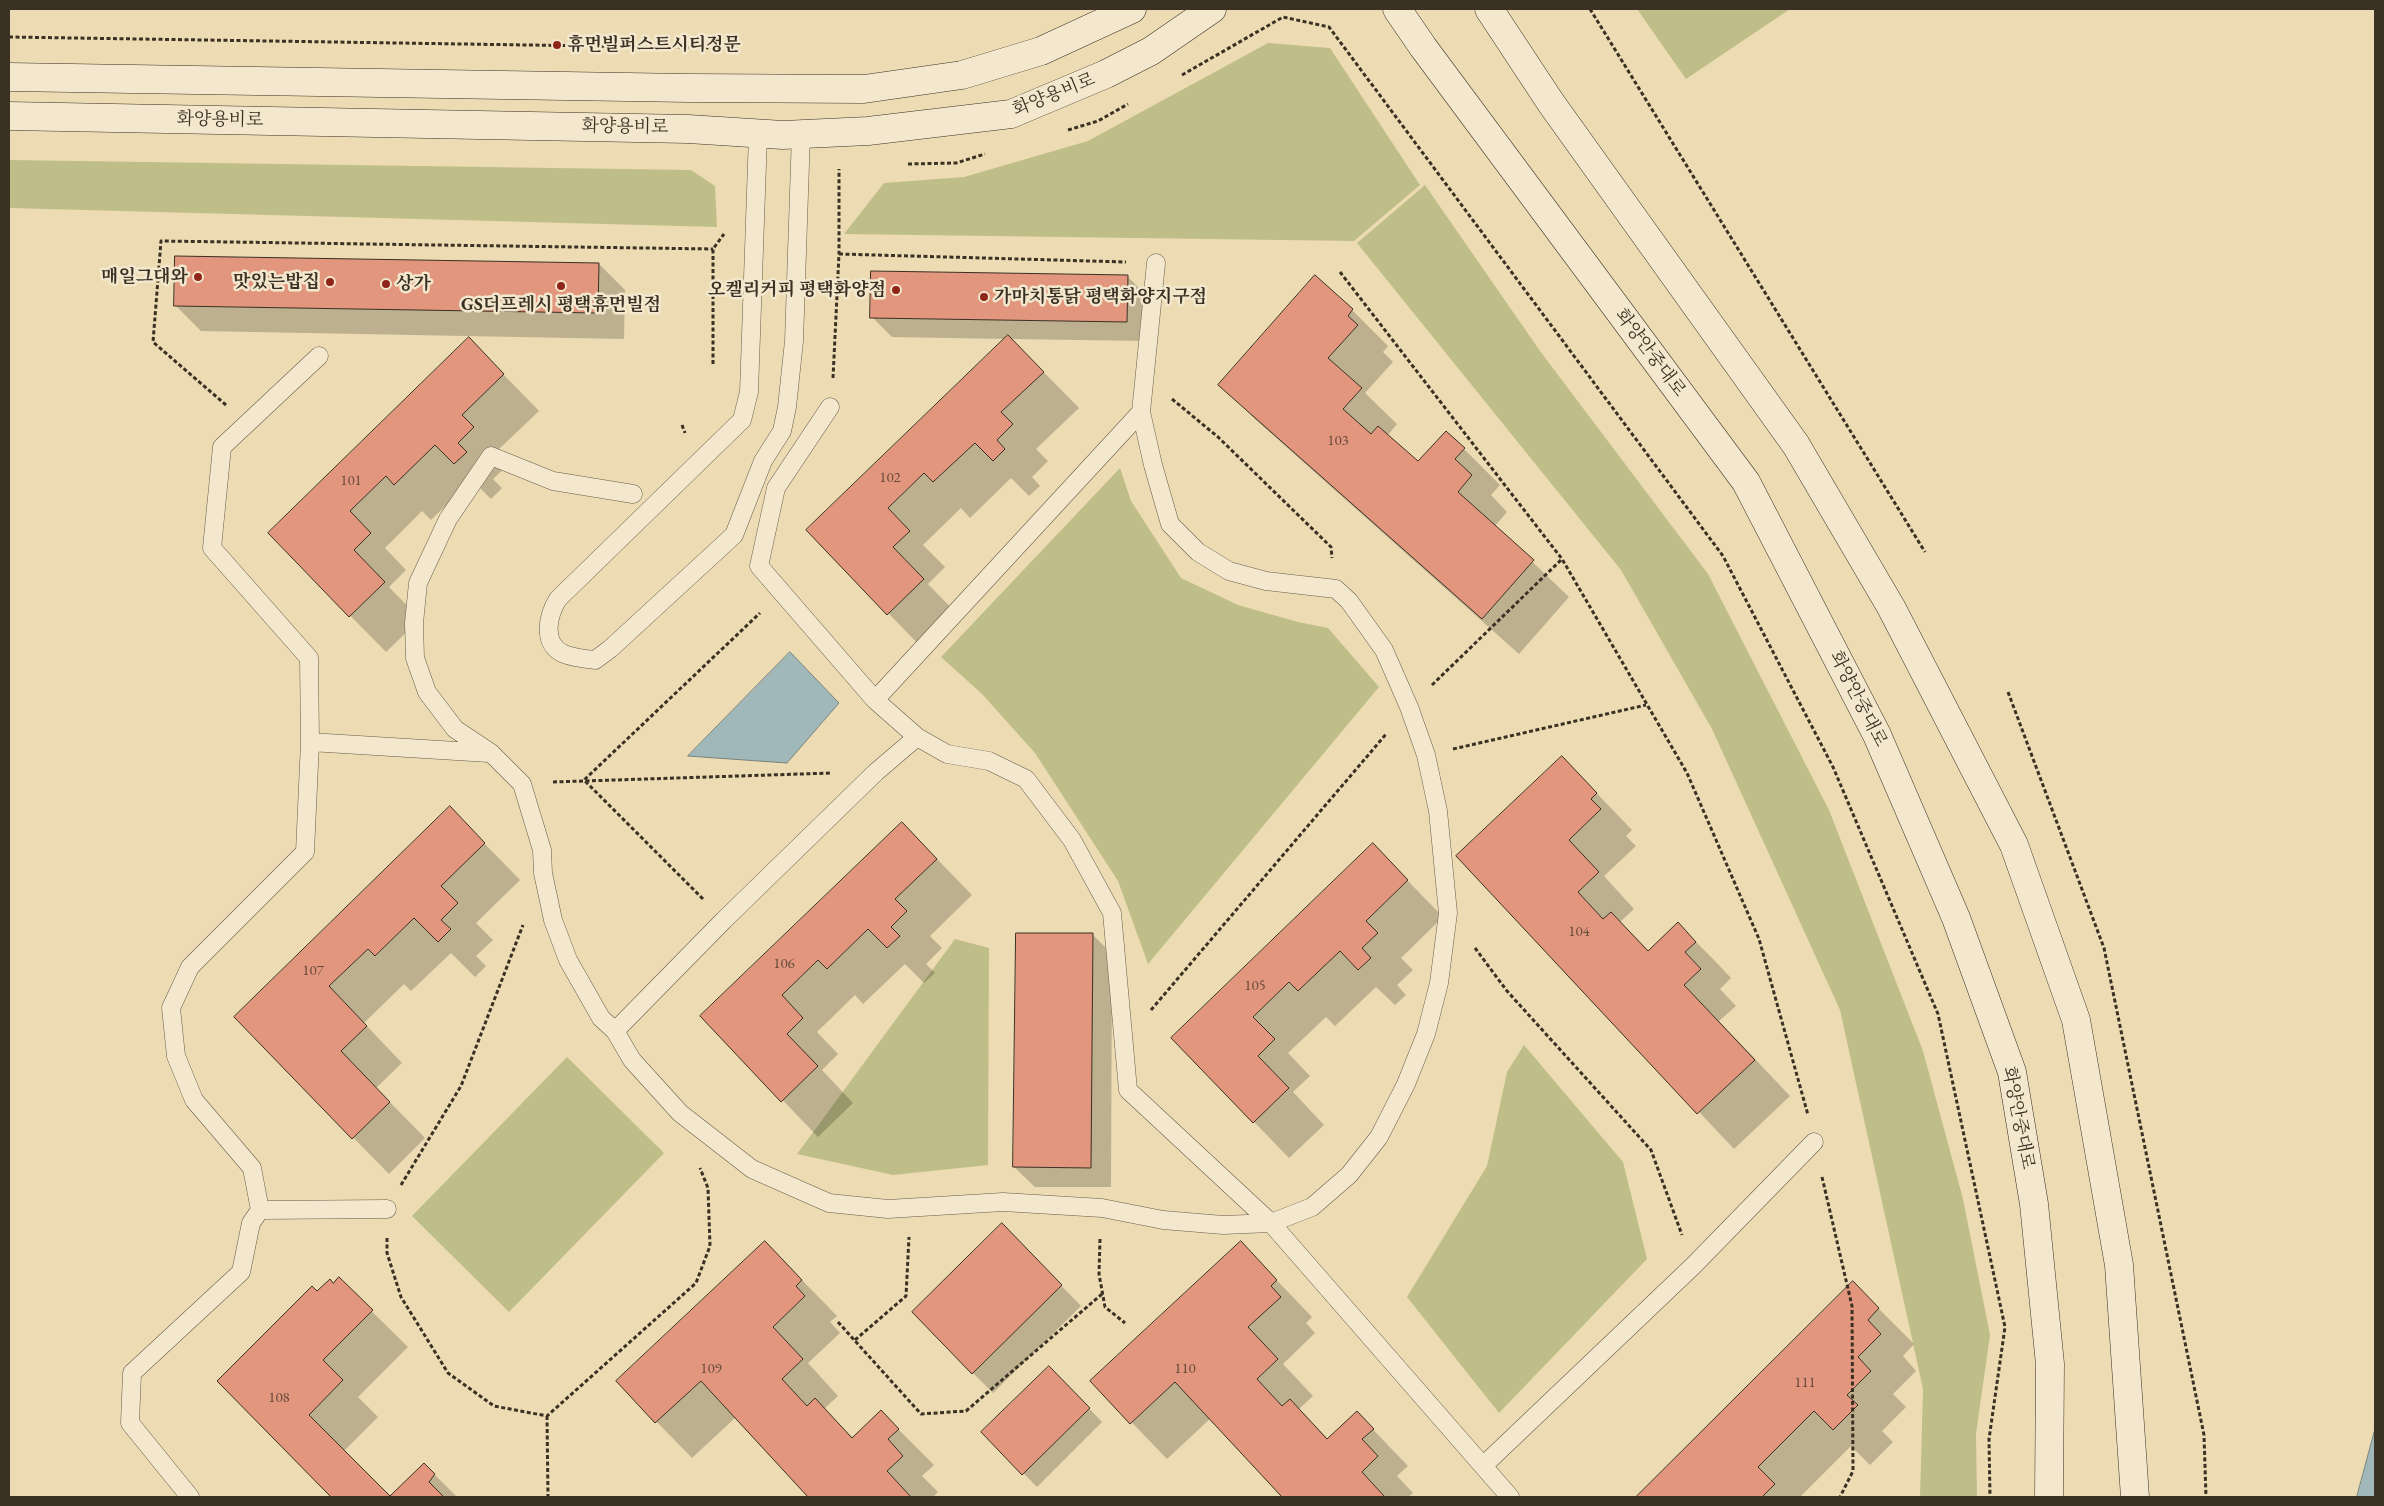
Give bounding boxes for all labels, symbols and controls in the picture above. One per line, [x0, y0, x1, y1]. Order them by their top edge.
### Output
place label: 휴먼빌퍼스트시티정문 [567, 34, 741, 56]
marker: 휴먼빌퍼스트시티정문 [551, 39, 563, 51]
street label: 화양용비로 [1010, 69, 1098, 121]
street label: 화양용비로 [176, 108, 264, 132]
street label: 화양용비로 [581, 115, 669, 139]
place label: 매일그대와 [101, 266, 188, 288]
marker: 매일그대와 [192, 271, 204, 283]
place label: 맛있는밥집 [233, 271, 320, 293]
place label: 상가 [396, 273, 431, 295]
marker: 맛있는밥집 [324, 276, 336, 288]
marker: 상가 [380, 278, 392, 290]
place label: 오켈리커피 평택화양점 [708, 279, 886, 301]
marker: GS더프레시 평택휴먼빌점 [555, 280, 567, 292]
marker: 오켈리커피 평택화양점 [890, 284, 902, 296]
place label: 가마치통닭 평택화양지구점 [994, 286, 1207, 308]
marker: 가마치통닭 평택화양지구점 [978, 291, 990, 303]
place label: GS더프레시 평택휴먼빌점 [461, 294, 661, 316]
street label: 화양안중대로 [1610, 305, 1690, 401]
house number: 103 [1327, 432, 1349, 450]
house number: 102 [879, 469, 901, 487]
house number: 101 [340, 472, 362, 490]
street label: 화양안중대로 [1825, 648, 1891, 750]
house number: 104 [1568, 923, 1590, 941]
house number: 106 [773, 955, 795, 973]
house number: 107 [302, 962, 324, 980]
house number: 105 [1244, 977, 1266, 995]
street label: 화양안중대로 [1997, 1065, 2039, 1171]
house number: 109 [700, 1360, 722, 1378]
house number: 110 [1174, 1360, 1196, 1378]
house number: 111 [1794, 1374, 1816, 1392]
house number: 108 [268, 1389, 290, 1407]

